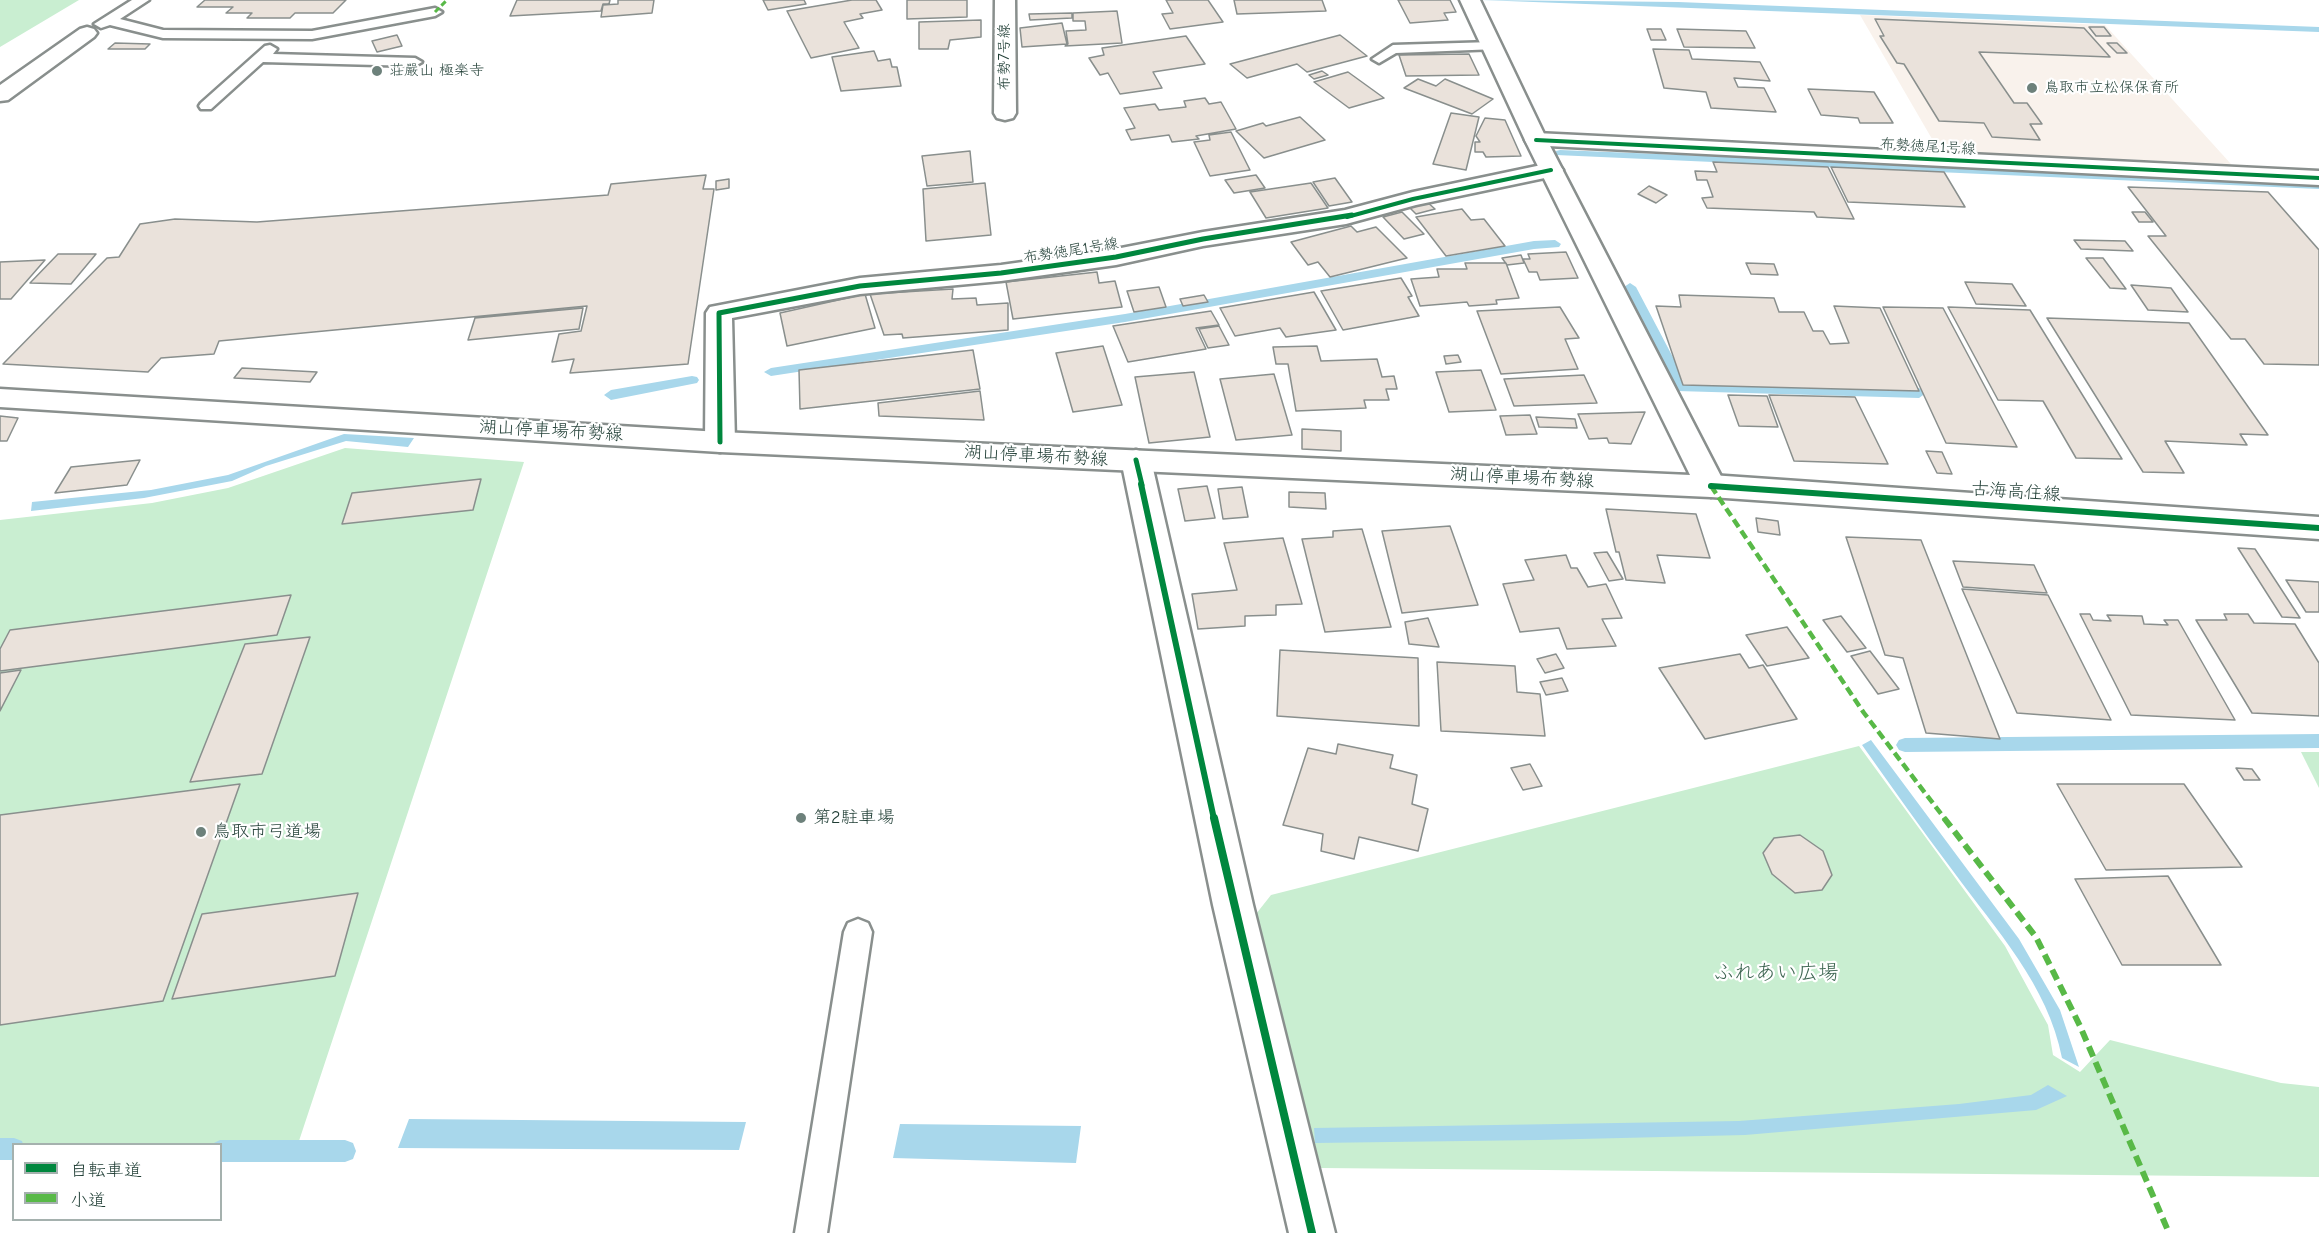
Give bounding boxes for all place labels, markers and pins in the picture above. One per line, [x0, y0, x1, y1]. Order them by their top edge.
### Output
place label: 荘嚴山 極楽寺 [389, 62, 484, 80]
marker: 荘嚴山 極楽寺 [370, 64, 384, 78]
place label: 鳥取市立松保保育所 [2044, 79, 2179, 97]
marker: 鳥取市立松保保育所 [2025, 81, 2039, 95]
place label: 第2駐車場 [813, 807, 894, 829]
marker: 第2駐車場 [794, 811, 808, 825]
place label: 鳥取市弓道場 [213, 821, 321, 843]
marker: 鳥取市弓道場 [194, 825, 208, 839]

